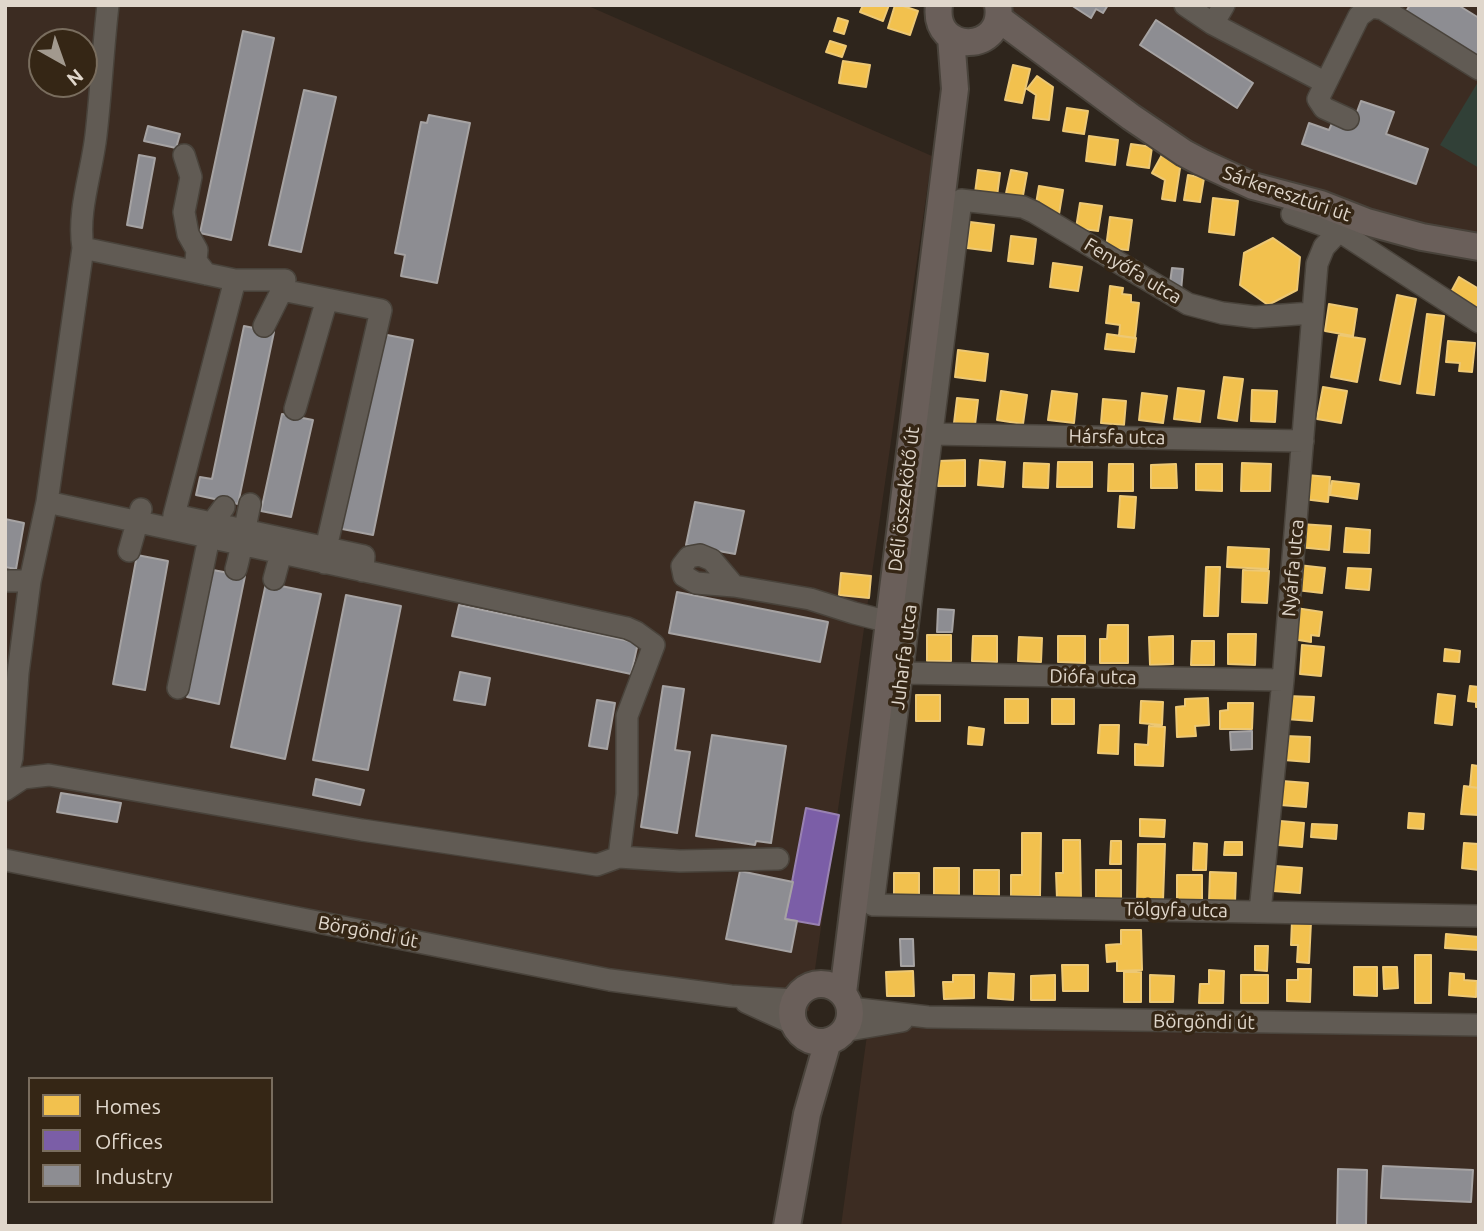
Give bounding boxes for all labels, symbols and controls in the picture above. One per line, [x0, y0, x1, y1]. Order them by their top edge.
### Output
north arrow [28, 28, 98, 98]
text: N [63, 65, 88, 91]
street label: Sárkeresztúri út [1220, 161, 1354, 227]
street label: Fenyőfa utca [1080, 233, 1186, 309]
street label: Déli összekötő út [884, 425, 924, 573]
street label: Hársfa utca [1069, 425, 1165, 449]
street label: Nyárfa utca [1277, 518, 1309, 618]
street label: Juharfa utca [886, 603, 922, 711]
street label: Diófa utca [1049, 665, 1137, 689]
street label: Tölgyfa utca [1124, 898, 1228, 922]
street label: Börgöndi út [316, 911, 420, 953]
street label: Börgöndi út [1153, 1010, 1255, 1034]
legend [28, 1077, 273, 1203]
text: Homes [95, 1094, 161, 1118]
text: Offices [95, 1129, 163, 1153]
text: Industry [95, 1164, 173, 1188]

